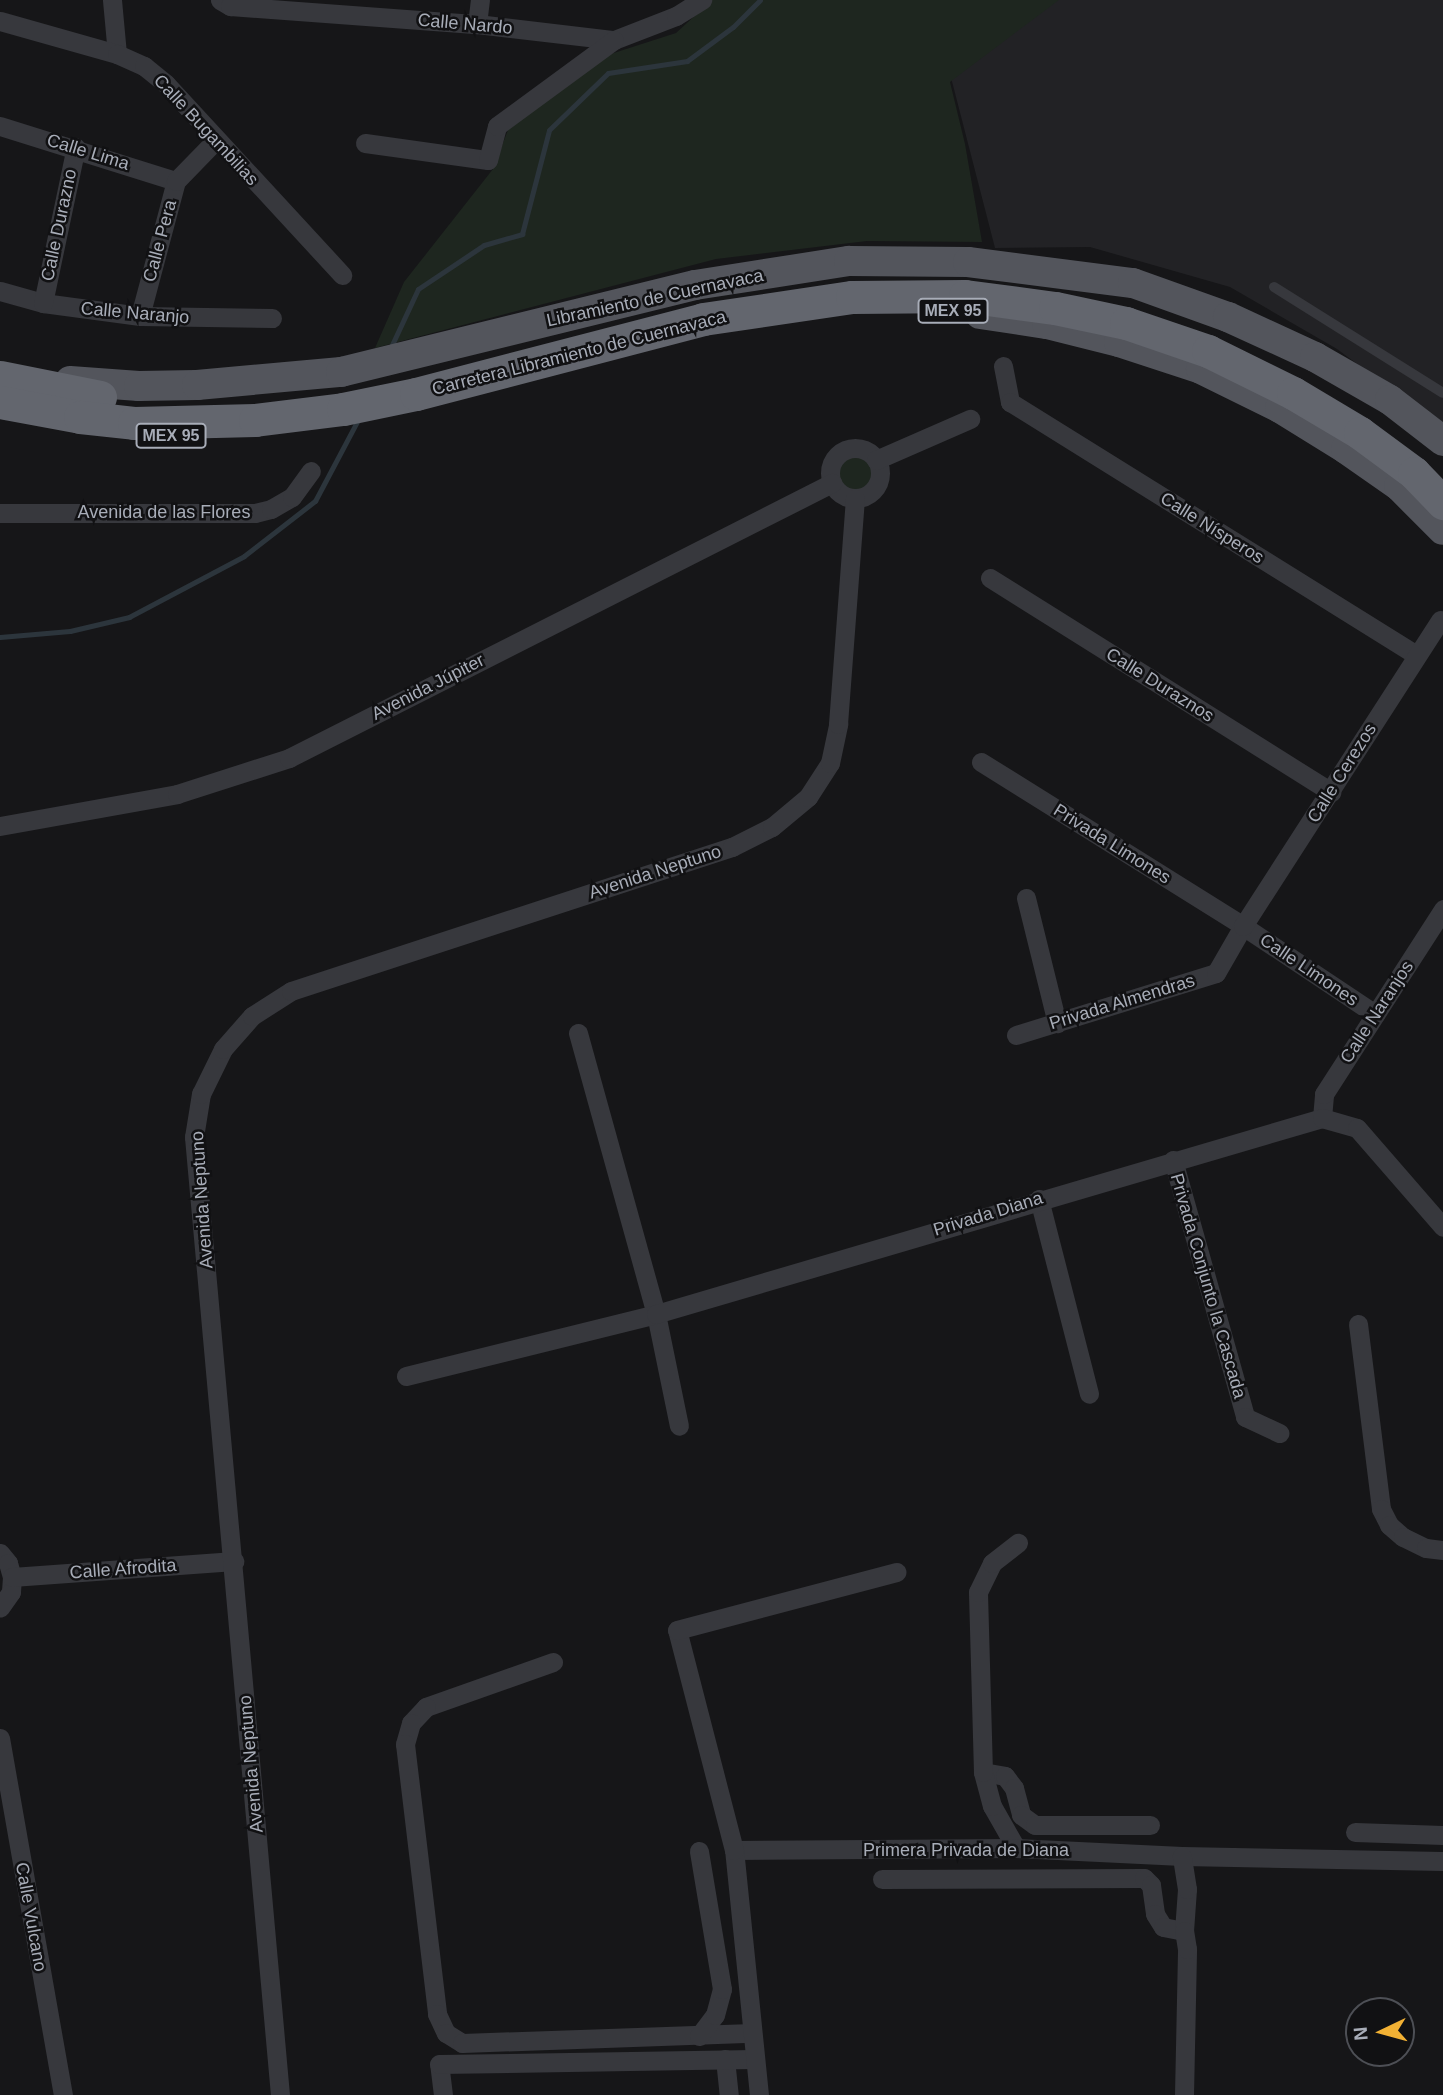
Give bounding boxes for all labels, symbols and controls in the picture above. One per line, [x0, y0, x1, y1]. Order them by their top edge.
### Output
street label: Calle Nardo [417, 9, 513, 39]
street label: Calle Bugambilias [149, 70, 263, 190]
street label: Calle Lima [44, 129, 132, 175]
street label: Calle Durazno [37, 167, 81, 283]
street label: Calle Pera [139, 198, 181, 284]
street label: Libramiento de Cuernavaca [545, 264, 765, 332]
street label: Calle Naranjo [80, 297, 190, 329]
road number: MEX 95 [916, 298, 990, 324]
street label: Carretera Libramiento de Cuernavaca [430, 306, 728, 400]
road number: MEX 95 [134, 424, 208, 448]
street label: Calle Nísperos [1156, 488, 1268, 568]
street label: Avenida de las Flores [78, 501, 250, 523]
street label: Calle Duraznos [1102, 643, 1218, 727]
street label: Avenida Júpiter [368, 649, 488, 725]
street label: Calle Cerezos [1303, 719, 1381, 827]
street label: Privada Limones [1049, 799, 1175, 889]
street label: Avenida Neptuno [586, 840, 724, 904]
street label: Calle Limones [1256, 929, 1362, 1011]
street label: Calle Naranjos [1336, 957, 1418, 1067]
street label: Privada Almendras [1046, 969, 1198, 1035]
street label: Avenida Neptuno [186, 1131, 218, 1269]
street label: Privada Conjunto la Cascada [1165, 1171, 1251, 1401]
street label: Privada Diana [931, 1187, 1045, 1241]
street label: Calle Afrodita [68, 1554, 178, 1584]
street label: Avenida Neptuno [234, 1694, 268, 1834]
street label: Primera Privada de Diana [863, 1839, 1069, 1861]
street label: Calle Vulcano [11, 1861, 51, 1973]
north arrow [1345, 1997, 1415, 2067]
text: N [1350, 2026, 1372, 2041]

